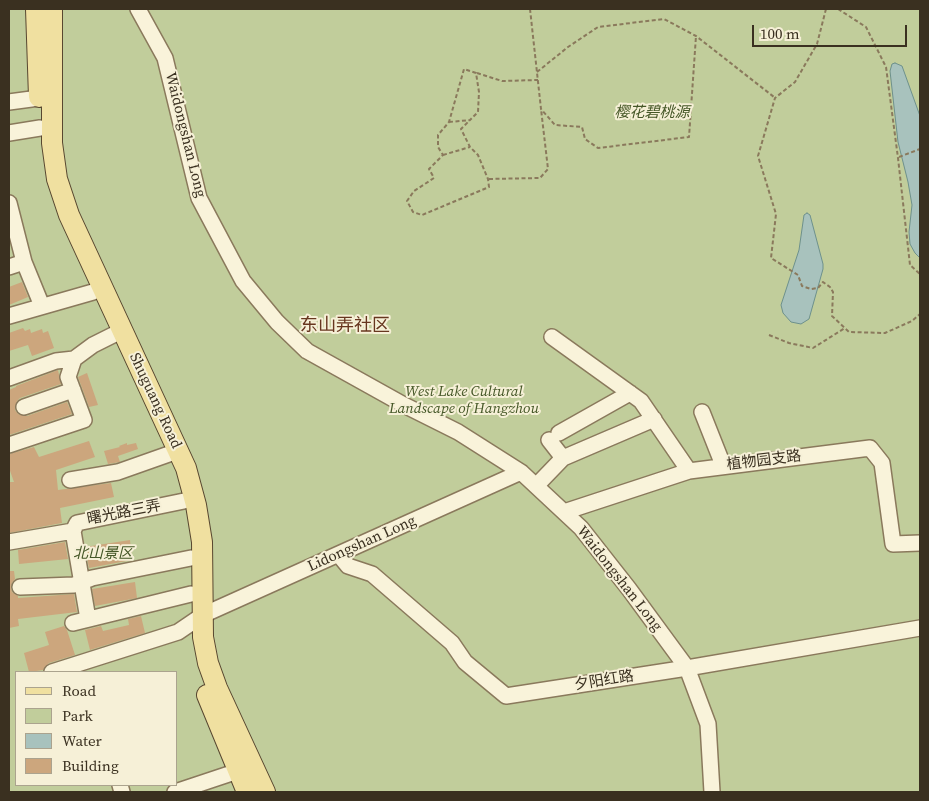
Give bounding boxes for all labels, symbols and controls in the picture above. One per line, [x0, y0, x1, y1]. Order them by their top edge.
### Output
scale bar [754, 15, 909, 47]
text: 100 m [760, 23, 800, 44]
street label: Waidongshan Long [161, 70, 209, 200]
park label: 樱花碧桃源 [615, 104, 689, 122]
district label: 东山弄社区 [300, 315, 390, 337]
street label: Shuguang Road [125, 350, 185, 452]
park label: West Lake Cultural Landscape of Hangzhou [389, 383, 539, 418]
street label: 植物园支路 [726, 447, 802, 475]
street label: 曙光路三弄 [85, 497, 163, 529]
street label: Lidongshan Long [305, 512, 419, 576]
street label: Waidongshan Long [572, 523, 666, 635]
park label: 北山景区 [73, 545, 133, 563]
street label: 夕阳红路 [573, 667, 635, 695]
legend [15, 671, 178, 786]
text: Road [62, 680, 96, 701]
text: Park [62, 705, 93, 726]
text: Water [62, 730, 102, 751]
text: Building [62, 755, 119, 776]

